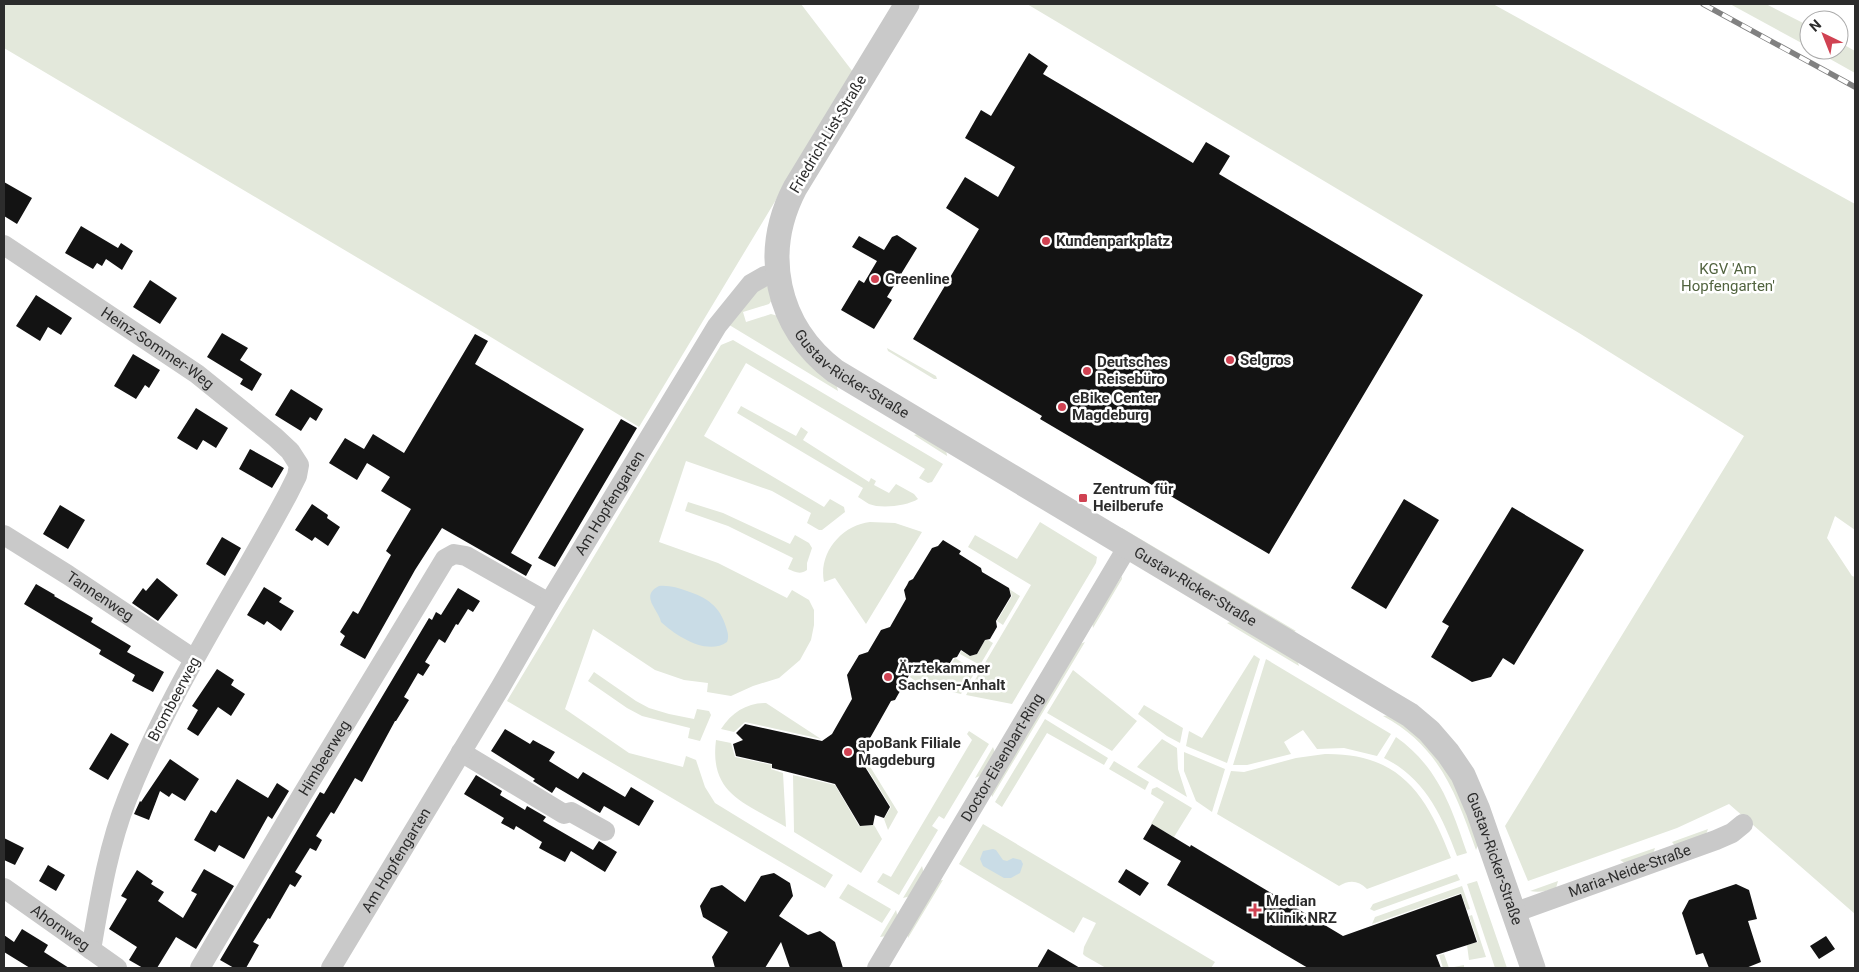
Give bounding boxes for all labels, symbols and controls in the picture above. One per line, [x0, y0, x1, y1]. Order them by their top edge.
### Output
north arrow [1799, 10, 1849, 60]
text: N [1806, 16, 1824, 35]
street label: Friedrich-List-Straße [786, 72, 870, 196]
place label: Kundenparkplatz [1056, 232, 1171, 250]
marker: Kundenparkplatz [1040, 235, 1052, 247]
park label: KGV 'Am Hopfengarten' [1681, 260, 1775, 295]
place label: Greenline [885, 270, 950, 288]
marker: Greenline [869, 273, 881, 285]
street label: Heinz-Sommer-Weg [98, 303, 218, 393]
street label: Gustav-Ricker-Straße [790, 326, 912, 422]
place label: Selgros [1240, 351, 1292, 369]
place label: Deutsches Reisebüro [1097, 353, 1168, 388]
marker: Selgros [1224, 354, 1236, 366]
marker: Deutsches Reisebüro [1081, 365, 1093, 377]
place label: eBike Center Magdeburg [1072, 389, 1159, 424]
marker: eBike Center Magdeburg [1056, 401, 1068, 413]
street label: Am Hopfengarten [571, 448, 648, 559]
place label: Zentrum für Heilberufe [1093, 480, 1174, 515]
marker: Zentrum für Heilberufe [1077, 492, 1089, 504]
street label: Gustav-Ricker-Straße [1131, 543, 1260, 630]
street label: Tannenweg [63, 568, 137, 625]
street label: Brombeerweg [144, 654, 204, 744]
place label: Ärztekammer Sachsen-Anhalt [898, 659, 1005, 694]
marker: Ärztekammer Sachsen-Anhalt [882, 671, 894, 683]
street label: Doctor-Eisenbart-Ring [957, 690, 1047, 825]
street label: Himbeerweg [295, 717, 354, 799]
place label: apoBank Filiale Magdeburg [858, 734, 961, 769]
marker: apoBank Filiale Magdeburg [842, 746, 854, 758]
street label: Gustav-Ricker-Straße [1462, 789, 1526, 927]
street label: Am Hopfengarten [358, 805, 435, 916]
street label: Maria-Neide-Straße [1566, 841, 1693, 901]
place label: Median Klinik NRZ [1266, 892, 1337, 927]
street label: Ahornweg [27, 901, 93, 955]
marker: Median Klinik NRZ [1248, 903, 1262, 917]

